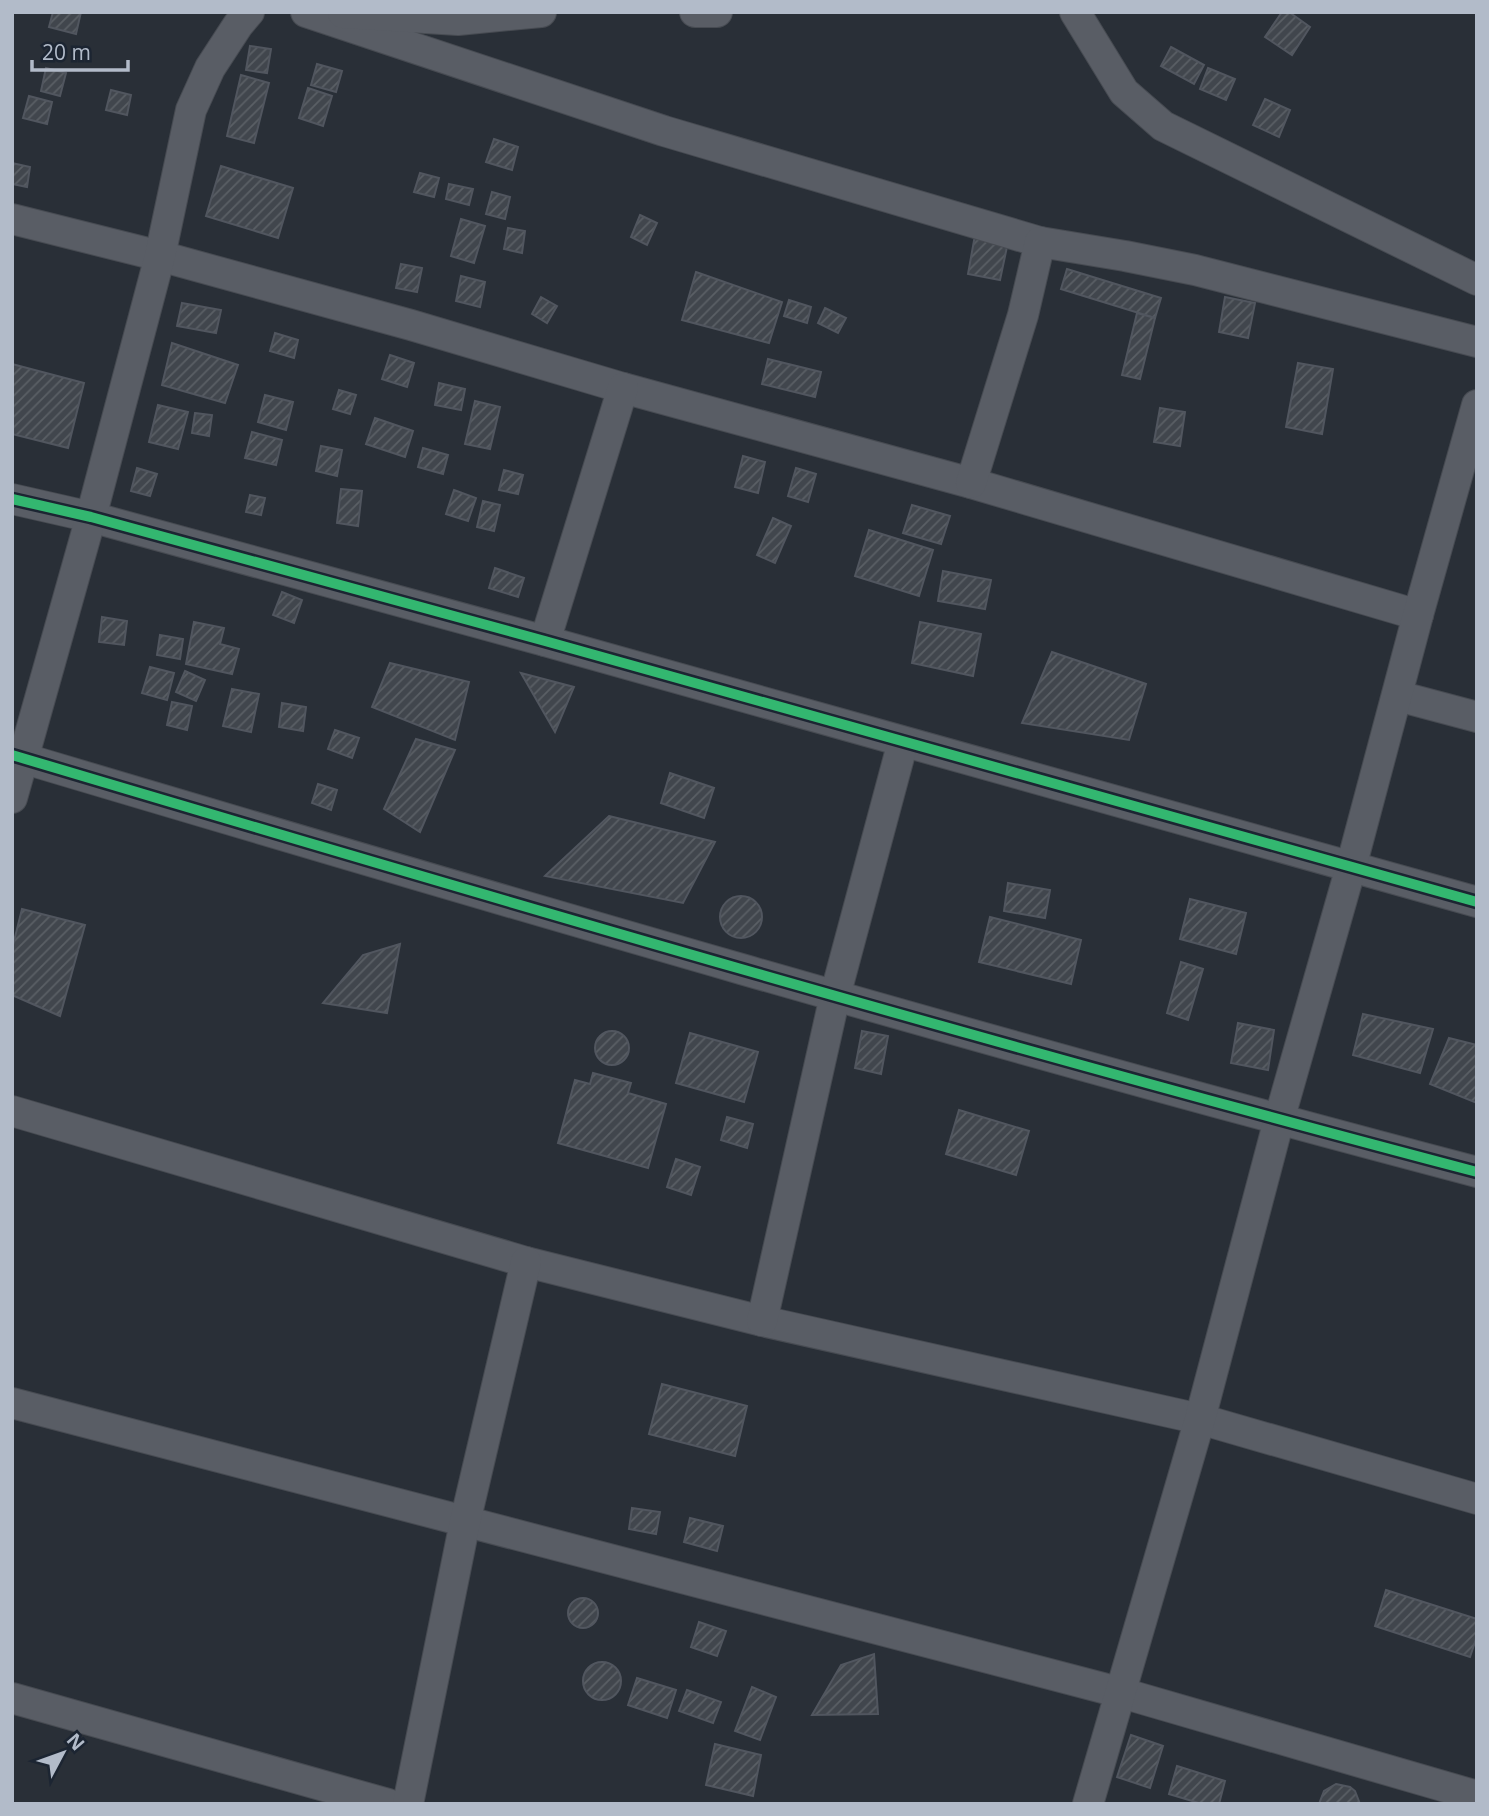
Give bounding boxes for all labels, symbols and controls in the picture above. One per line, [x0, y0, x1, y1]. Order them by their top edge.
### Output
scale bar [32, 28, 128, 72]
text: 20 m [42, 38, 91, 66]
north arrow [28, 1718, 98, 1788]
text: N [61, 1727, 91, 1756]

